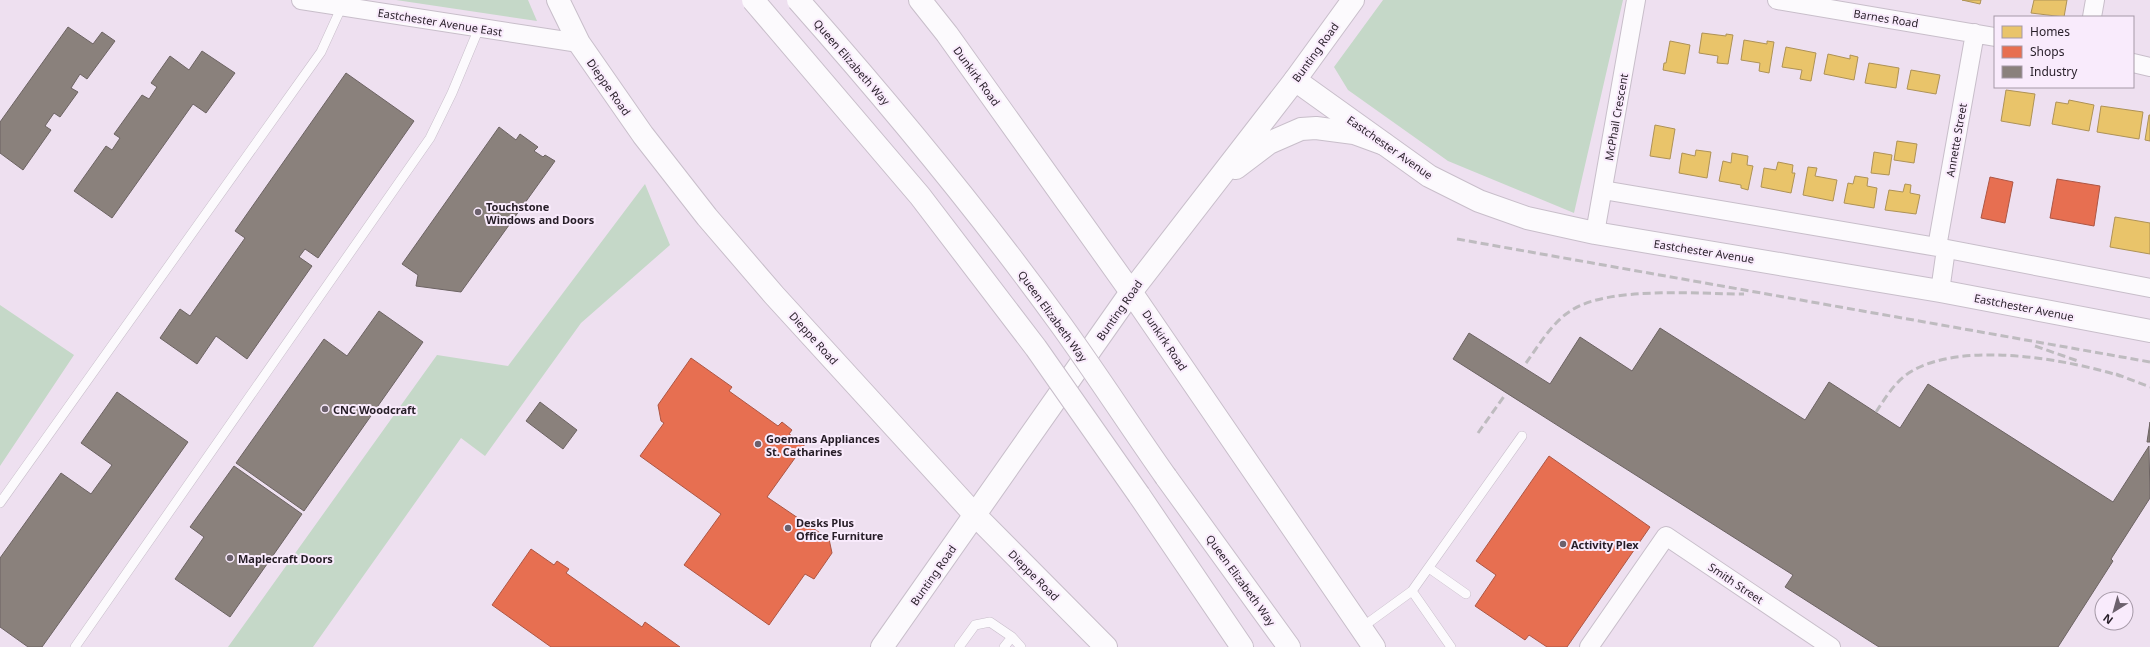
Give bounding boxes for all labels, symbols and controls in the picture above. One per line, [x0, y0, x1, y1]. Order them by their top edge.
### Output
street label: Eastchester Avenue East [377, 5, 503, 39]
street label: Barnes Road [1853, 5, 1919, 31]
street label: Queen Elizabeth Way [811, 16, 894, 108]
legend [1994, 16, 2134, 88]
street label: Bunting Road [1288, 19, 1342, 85]
text: Homes [2030, 23, 2070, 40]
street label: Dunkirk Road [950, 43, 1004, 109]
text: Shops [2030, 43, 2065, 60]
street label: Dieppe Road [584, 56, 634, 118]
text: Industry [2030, 63, 2078, 80]
street label: McPhail Crescent [1601, 72, 1631, 162]
street label: Annette Street [1942, 102, 1970, 178]
street label: Eastchester Avenue [1344, 112, 1436, 182]
place label: Touchstone Windows and Doors [486, 199, 595, 227]
marker: Touchstone Windows and Doors [473, 207, 483, 217]
street label: Eastchester Avenue [1653, 236, 1755, 266]
street label: Queen Elizabeth Way [1015, 268, 1091, 365]
street label: Bunting Road [1093, 277, 1145, 343]
street label: Eastchester Avenue [1973, 290, 2075, 324]
street label: Dunkirk Road [1139, 307, 1191, 373]
street label: Dieppe Road [786, 308, 842, 368]
place label: CNC Woodcraft [333, 402, 416, 417]
marker: CNC Woodcraft [320, 404, 330, 414]
place label: Goemans Appliances St. Catharines [766, 431, 880, 459]
marker: Goemans Appliances St. Catharines [753, 439, 763, 449]
place label: Desks Plus Office Furniture [796, 515, 884, 543]
marker: Desks Plus Office Furniture [783, 523, 793, 533]
street label: Queen Elizabeth Way [1203, 532, 1279, 629]
place label: Activity Plex [1571, 537, 1639, 552]
marker: Activity Plex [1558, 539, 1568, 549]
street label: Bunting Road [907, 542, 959, 608]
street label: Dieppe Road [1005, 546, 1063, 604]
place label: Maplecraft Doors [238, 551, 333, 566]
marker: Maplecraft Doors [225, 553, 235, 563]
street label: Smith Street [1705, 559, 1767, 607]
north arrow [2094, 591, 2134, 631]
text: N [2100, 611, 2116, 628]

